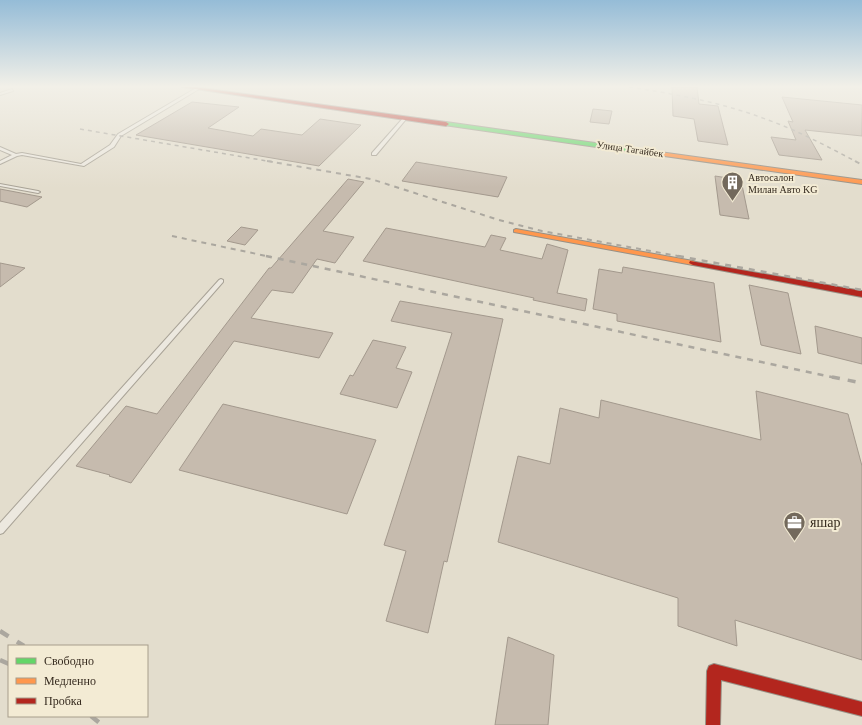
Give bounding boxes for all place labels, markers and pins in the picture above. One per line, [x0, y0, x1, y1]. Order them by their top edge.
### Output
building icon: Автосалон Милан Авто KG [719, 170, 745, 203]
place label: Автосалон Милан Авто KG [748, 172, 817, 195]
office icon: яшар [782, 509, 808, 542]
place label: яшар [810, 515, 840, 530]

